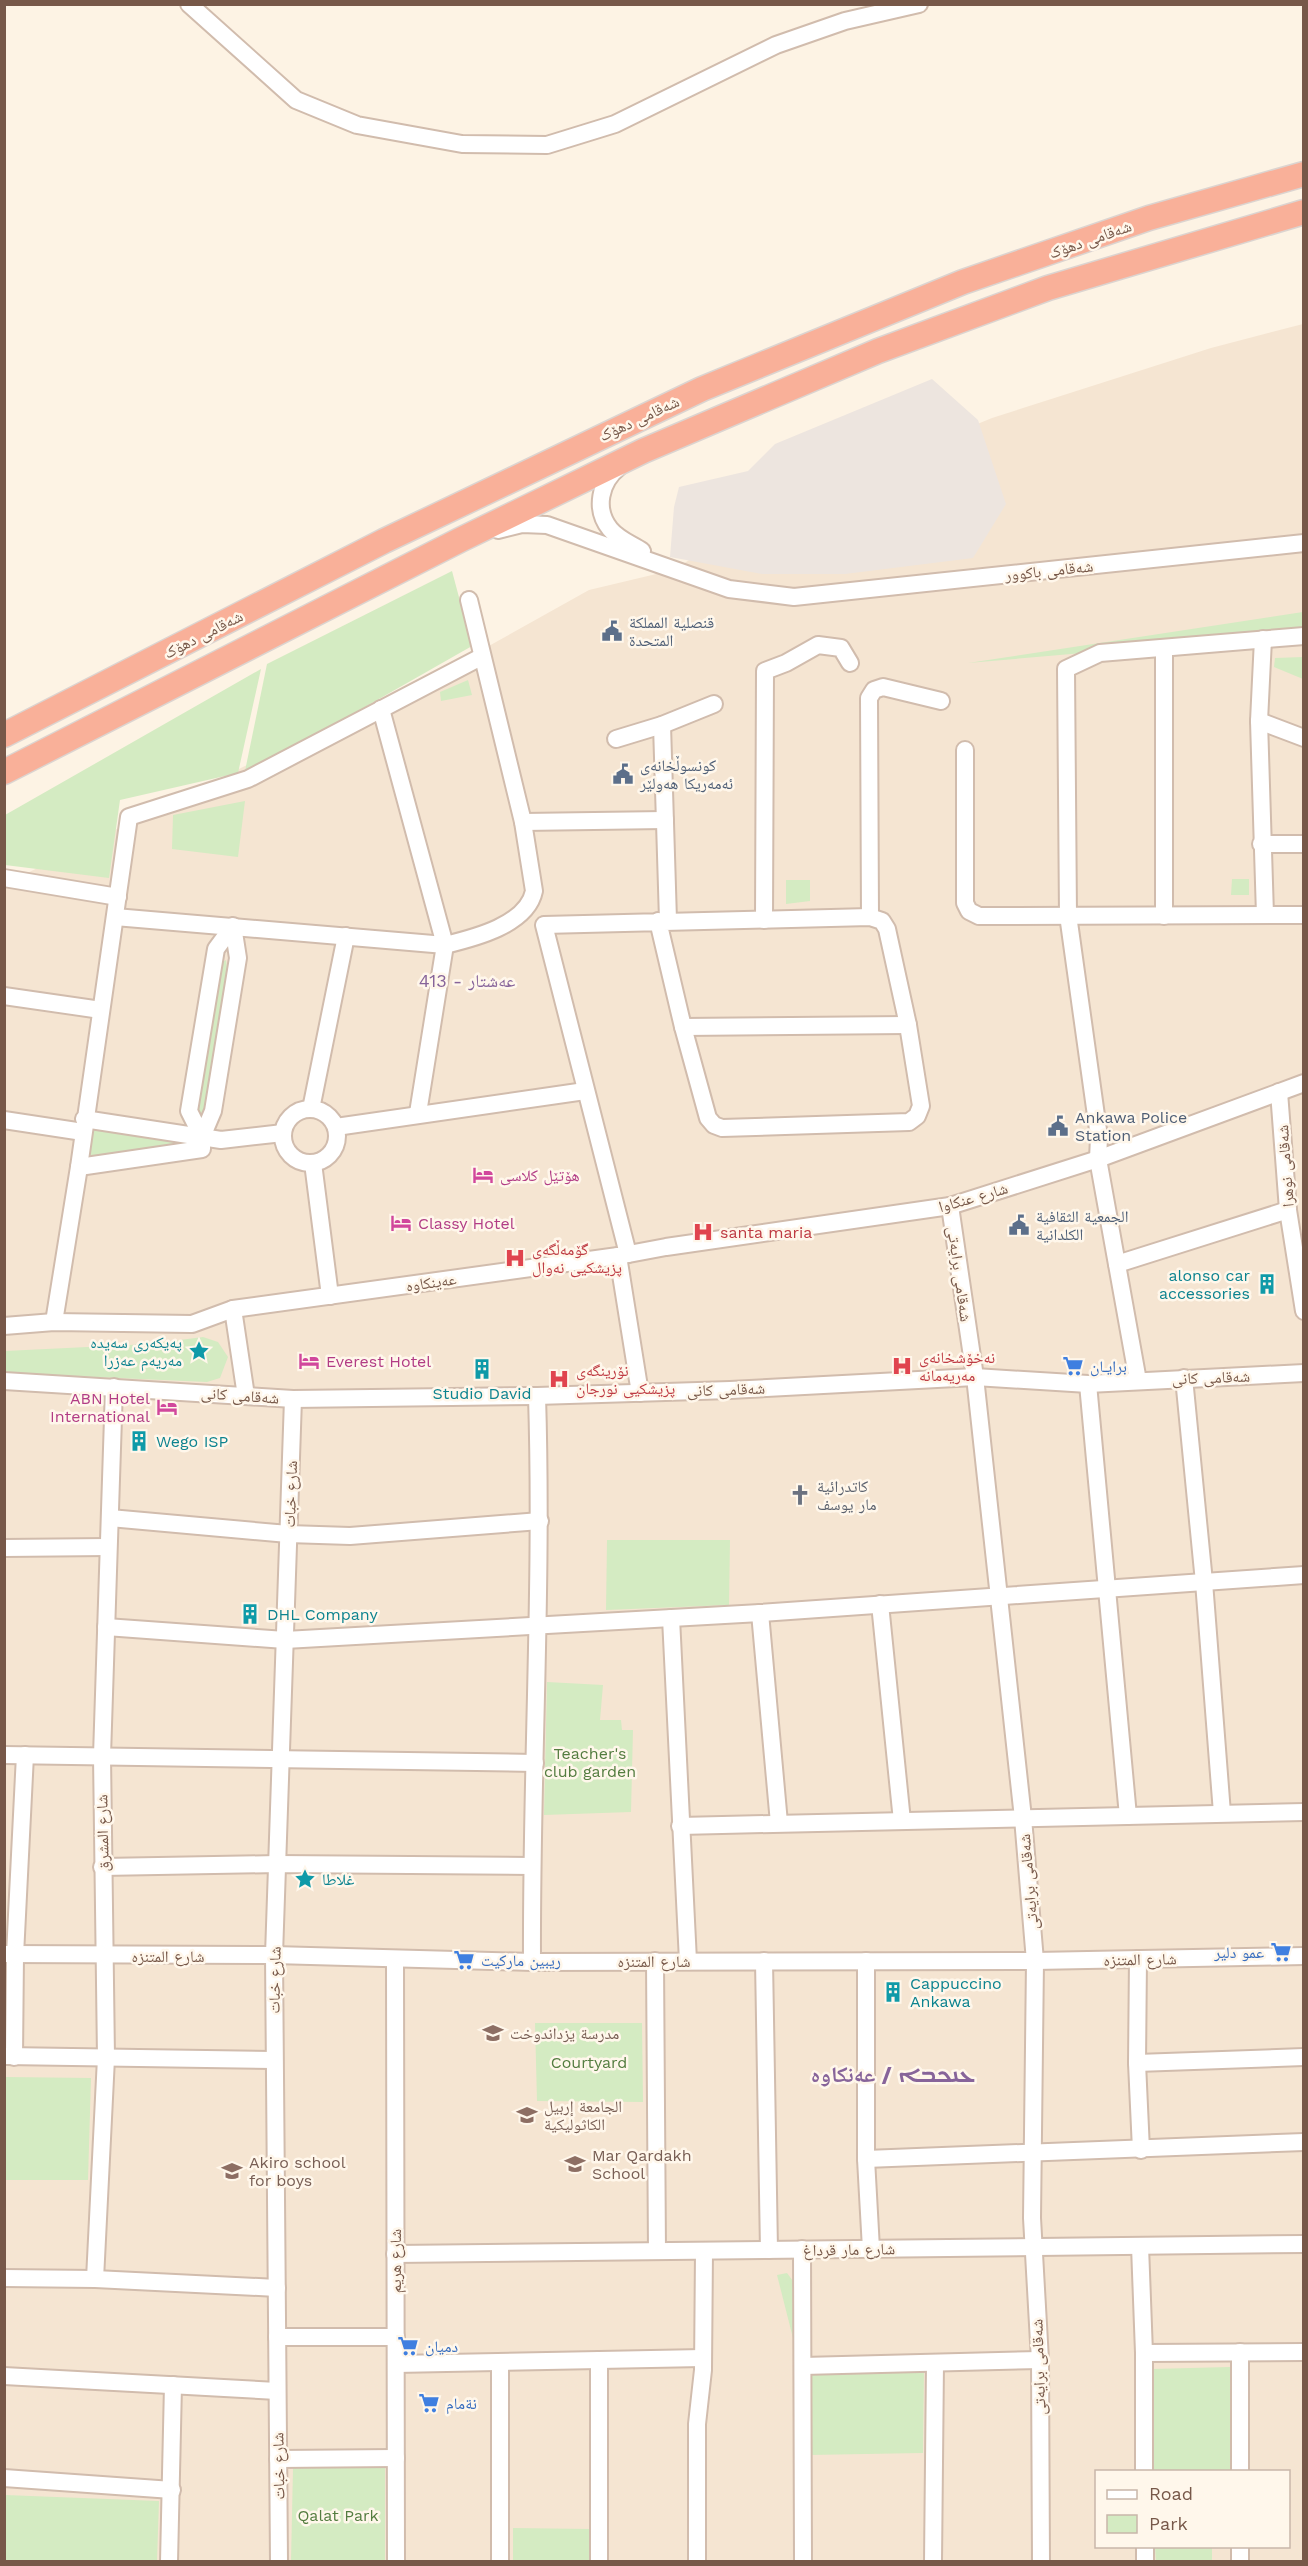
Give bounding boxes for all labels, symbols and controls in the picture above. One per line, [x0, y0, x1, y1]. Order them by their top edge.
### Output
street label: شەقامی دهۆک [1046, 216, 1134, 263]
street label: شەقامی دهۆک [596, 392, 683, 446]
street label: شەقامی باکوور [1003, 556, 1094, 586]
street label: شەقامی دهۆک [161, 606, 246, 663]
place label: قنصلية المملكة المتحدة [629, 613, 714, 650]
public building icon: قنصلية المملكة المتحدة [600, 619, 624, 643]
place label: کونسوڵخانەی ئەمەریکا هەولێر [639, 755, 733, 793]
public building icon: کونسوڵخانەی ئەمەریکا هەولێر [611, 762, 635, 786]
district label: عه‌شتار - 413 [419, 970, 515, 991]
place label: Ankawa Police Station [1075, 1108, 1187, 1145]
public building icon: Ankawa Police Station [1046, 1114, 1070, 1138]
street label: شەقامی نوهرا [1273, 1124, 1299, 1208]
hotel icon: هۆتێل کلاسی [471, 1163, 495, 1187]
place label: هۆتێل کلاسی [500, 1166, 580, 1186]
street label: شارع عنكاوا [936, 1179, 1010, 1217]
place label: الجمعية الثقافية الكلدانية [1036, 1207, 1128, 1244]
hotel icon: Classy Hotel [389, 1211, 413, 1235]
public building icon: الجمعية الثقافية الكلدانية [1007, 1213, 1031, 1237]
place label: Classy Hotel [418, 1214, 515, 1233]
hospital icon: santa maria [691, 1220, 715, 1244]
place label: santa maria [720, 1223, 812, 1242]
street label: شەقامی برایەتی [942, 1225, 976, 1323]
place label: گۆمەڵگەی پزیشکیی نەوال [532, 1239, 622, 1278]
hospital icon: گۆمەڵگەی پزیشکیی نەوال [503, 1246, 527, 1270]
place label: alonso car accessories [1159, 1266, 1250, 1303]
street label: عەینکاوە [405, 1270, 458, 1295]
building icon: alonso car accessories [1255, 1272, 1279, 1296]
place label: پەیکەری سەیدە مەریەم عەزرا [90, 1333, 182, 1371]
place icon: پەیکەری سەیدە مەریەم عەزرا [187, 1339, 211, 1363]
place label: نەخۆشخانەی مەریەمانە [919, 1348, 995, 1385]
hotel icon: Everest Hotel [297, 1349, 321, 1373]
place label: Everest Hotel [326, 1352, 431, 1371]
hospital icon: نەخۆشخانەی مەریەمانە [890, 1354, 914, 1378]
supermarket icon: برایـان [1061, 1354, 1085, 1378]
building icon: Studio David [470, 1357, 494, 1381]
place label: برایـان [1090, 1357, 1127, 1377]
place label: نۆرینگەی پزیشکیی نورجان [576, 1361, 676, 1399]
hospital icon: نۆرینگەی پزیشکیی نورجان [547, 1367, 571, 1391]
street label: شەقامی کانی [1172, 1367, 1251, 1389]
street label: شەقامی کانی [687, 1379, 766, 1401]
street label: شەقامی کانی [200, 1383, 280, 1409]
place label: Studio David [432, 1384, 532, 1403]
place label: ABN Hotel International [50, 1389, 150, 1426]
hotel icon: ABN Hotel International [155, 1395, 179, 1419]
building icon: Wego ISP [127, 1429, 151, 1453]
place label: Wego ISP [156, 1432, 229, 1451]
street label: شارع خبات [280, 1460, 302, 1528]
place label: كاتدرائية مار يوسف [817, 1477, 877, 1514]
church icon: كاتدرائية مار يوسف [788, 1483, 812, 1507]
building icon: DHL Company [238, 1602, 262, 1626]
place label: DHL Company [267, 1605, 378, 1624]
park label: Teacher's club garden [544, 1744, 636, 1781]
street label: شارع المشرق [92, 1794, 114, 1872]
street label: شەقامی برایەتی [1015, 1833, 1043, 1931]
place icon: غلاطا [293, 1867, 317, 1891]
place label: غلاطا [322, 1870, 354, 1889]
supermarket icon: عمو دلير [1269, 1940, 1293, 1964]
place label: عمو دلير [1213, 1943, 1264, 1962]
street label: شارع خبات [264, 1946, 286, 2014]
street label: شارع المتنزه [131, 1947, 205, 1967]
supermarket icon: ريبين ماركيت [452, 1948, 476, 1972]
street label: شارع المتنزه [1103, 1949, 1177, 1971]
place label: ريبين ماركيت [481, 1951, 561, 1971]
street label: شارع المتنزه [617, 1952, 691, 1972]
place label: Cappuccino Ankawa [910, 1974, 1002, 2011]
building icon: Cappuccino Ankawa [881, 1980, 905, 2004]
school or university icon: مدرسة يزداندوخت [481, 2021, 505, 2045]
place label: مدرسة يزداندوخت [510, 2024, 619, 2043]
park label: Courtyard [551, 2053, 627, 2072]
district label: ܥܢܟܒܐ / عەنکاوە [811, 2062, 975, 2087]
place label: الجامعة إربيل الكاثوليكية [544, 2097, 622, 2134]
school or university icon: الجامعة إربيل الكاثوليكية [515, 2103, 539, 2127]
place label: Mar Qardakh School [592, 2146, 692, 2183]
school or university icon: Mar Qardakh School [563, 2152, 587, 2176]
place label: Akiro school for boys [249, 2153, 346, 2190]
school or university icon: Akiro school for boys [220, 2159, 244, 2183]
street label: شارع هريم [386, 2229, 406, 2293]
street label: شارع مار قرداغ [803, 2239, 895, 2261]
street label: شەقامی برایەتی [1027, 2319, 1051, 2415]
supermarket icon: دميان [396, 2334, 420, 2358]
place label: دميان [425, 2337, 458, 2357]
supermarket icon: نةمام [417, 2391, 441, 2415]
place label: نةمام [446, 2394, 477, 2414]
street label: شارع خبات [268, 2432, 290, 2500]
legend [1095, 2470, 1290, 2548]
text: Road [1149, 2483, 1193, 2504]
park label: Qalat Park [297, 2506, 379, 2525]
text: Park [1149, 2513, 1188, 2534]

